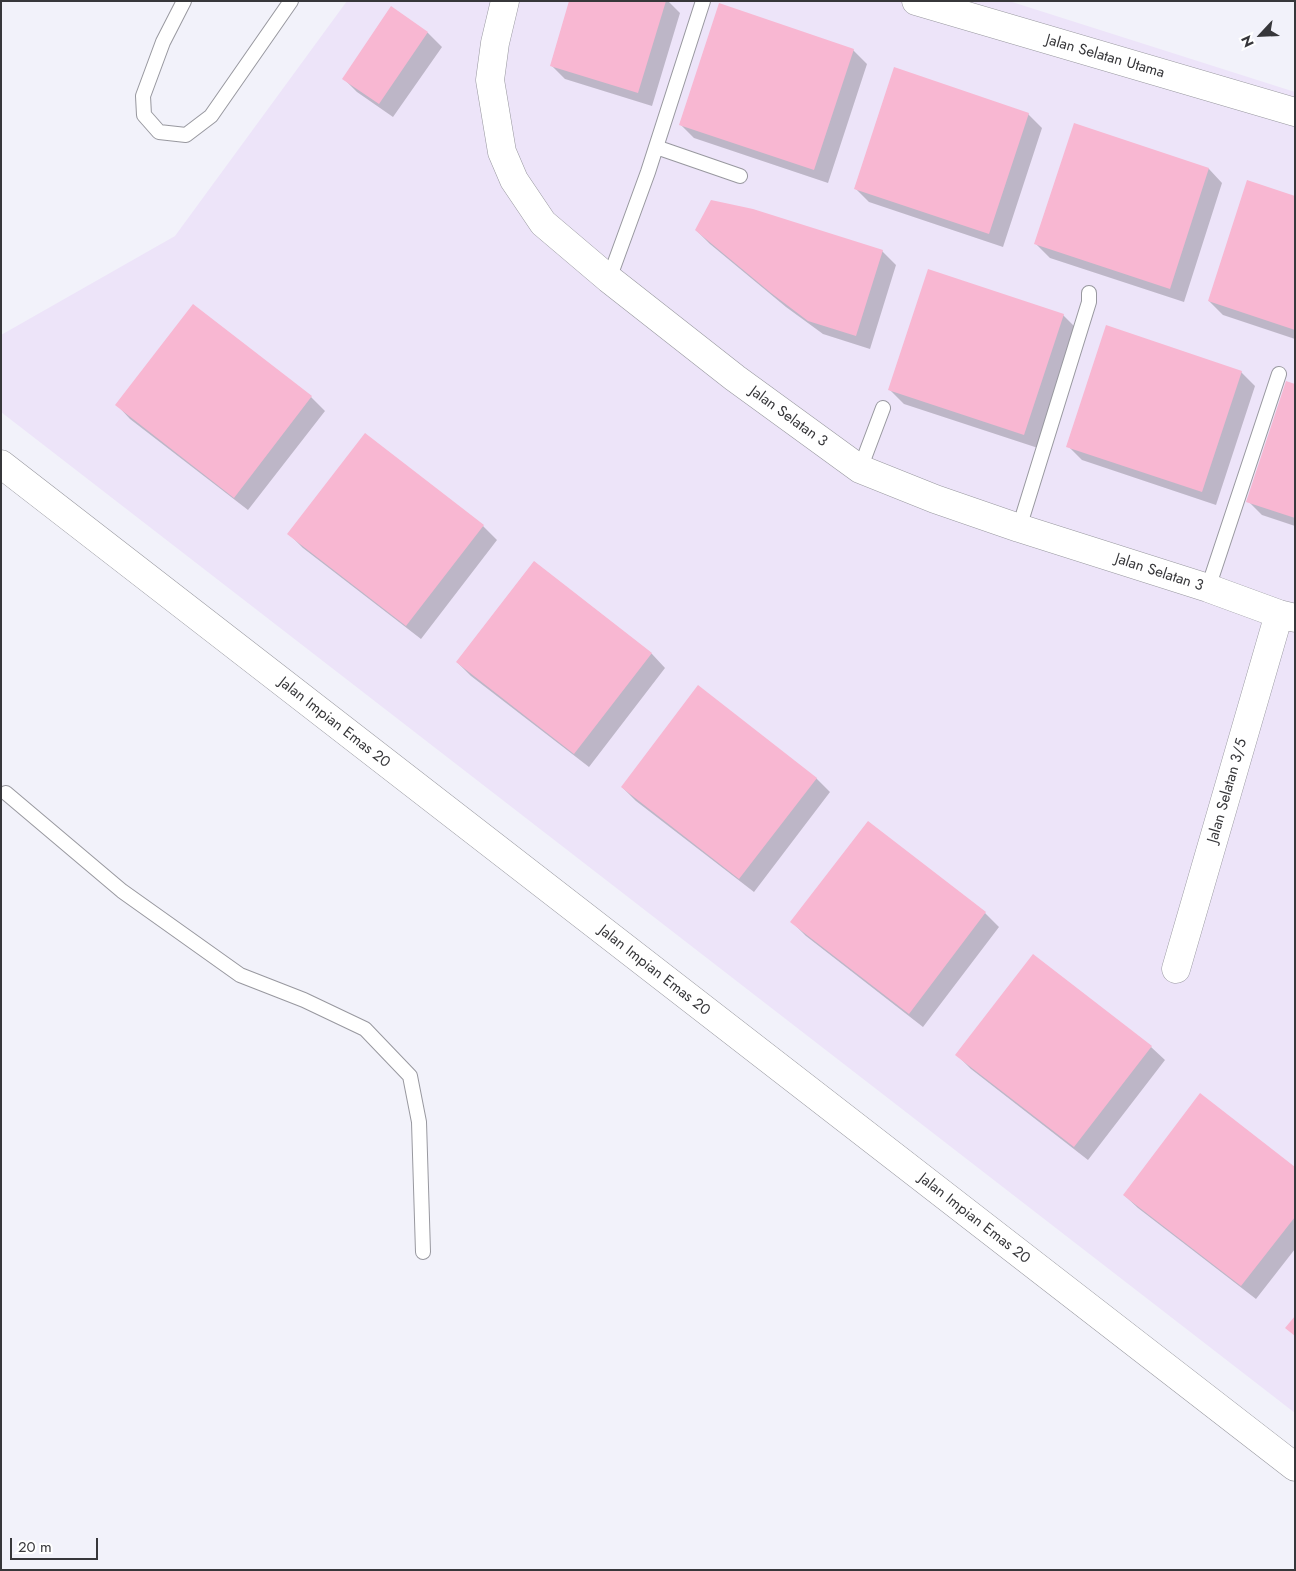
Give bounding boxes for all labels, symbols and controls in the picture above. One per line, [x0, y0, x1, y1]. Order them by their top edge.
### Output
north arrow [1236, 10, 1286, 60]
street label: Jalan Selatan Utama [1044, 31, 1166, 83]
text: N [1236, 32, 1259, 51]
street label: Jalan Selatan 3 [746, 383, 830, 451]
street label: Jalan Selatan 3 [1113, 550, 1205, 596]
street label: Jalan Impian Emas 20 [275, 674, 393, 772]
street label: Jalan Selatan 3/5 [1204, 737, 1252, 845]
street label: Jalan Impian Emas 20 [595, 922, 713, 1020]
street label: Jalan Impian Emas 20 [915, 1170, 1033, 1268]
scale bar [12, 1528, 100, 1560]
text: 20 m [18, 1536, 52, 1558]

